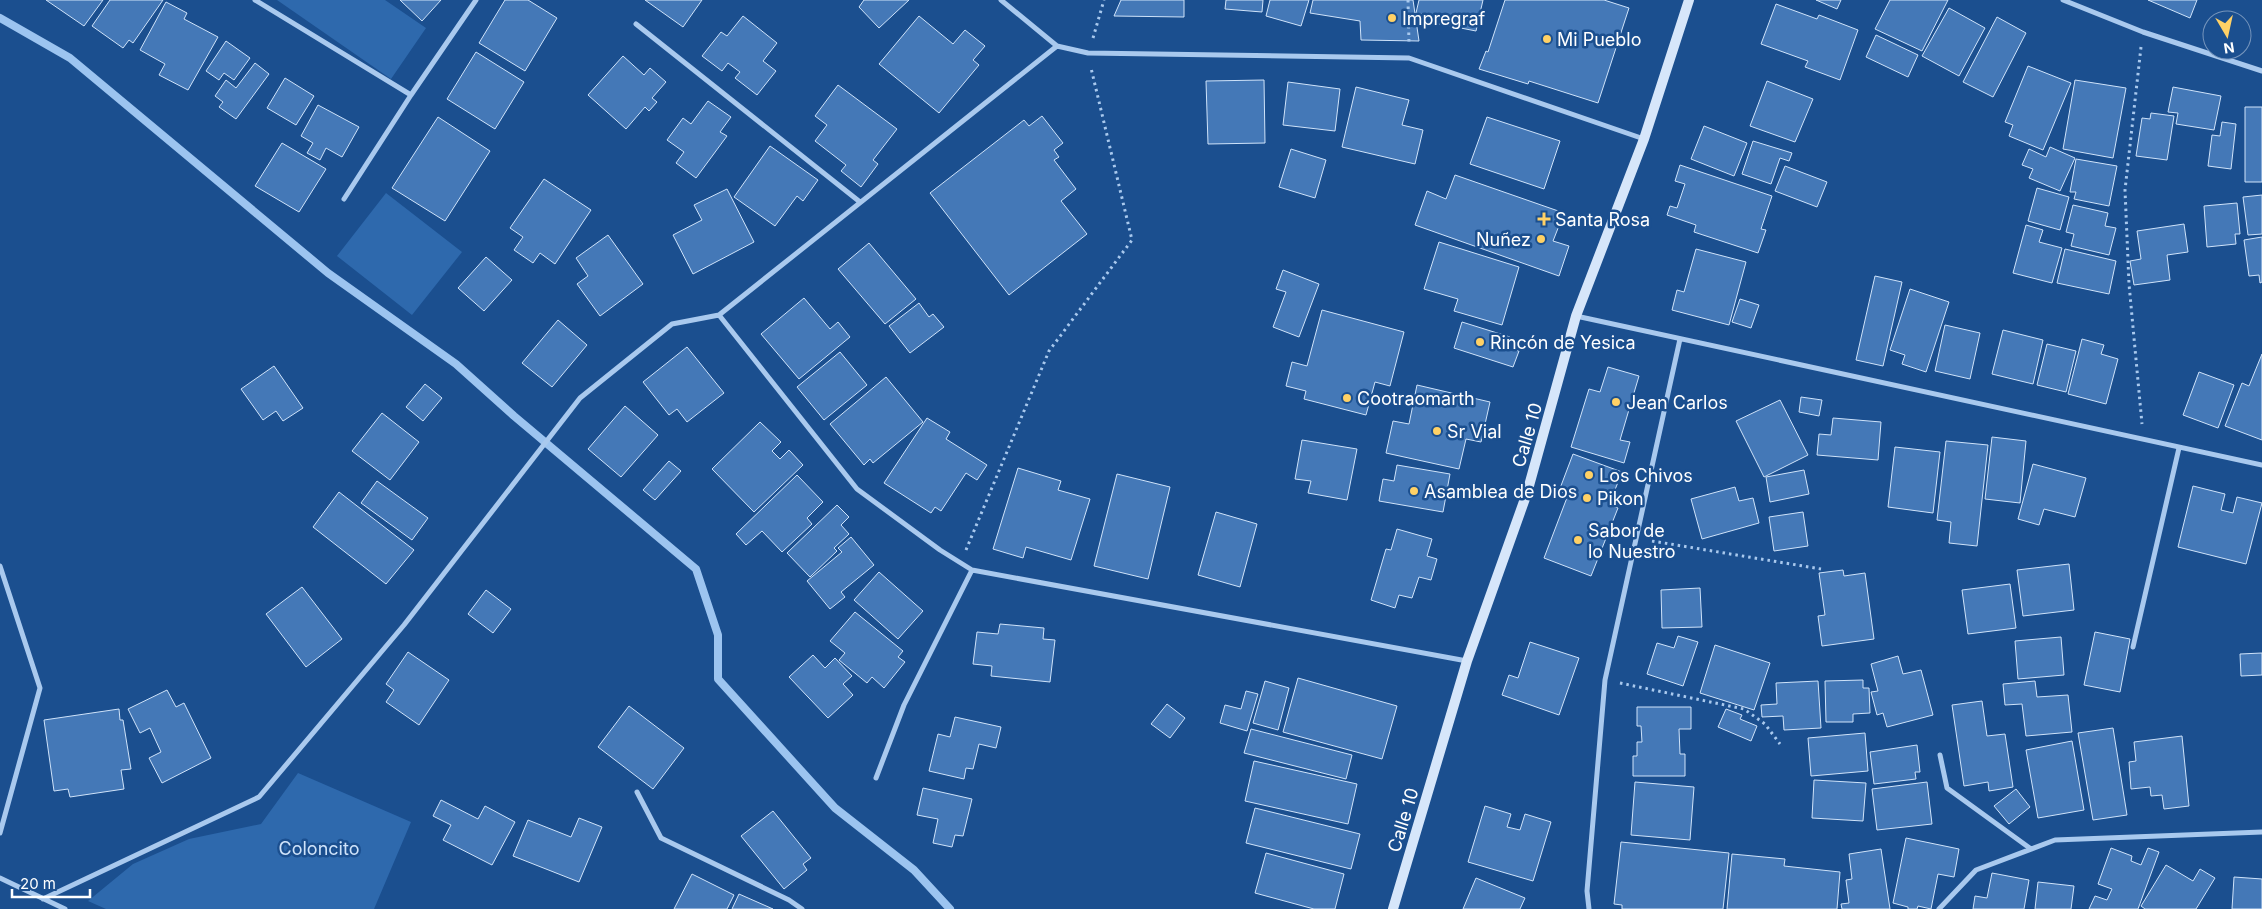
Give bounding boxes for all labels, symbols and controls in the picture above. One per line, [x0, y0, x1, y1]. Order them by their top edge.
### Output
place label: Impregraf [1402, 8, 1486, 29]
north arrow [2202, 10, 2252, 60]
marker: Impregraf [1386, 12, 1398, 24]
place label: Mi Pueblo [1557, 29, 1642, 50]
marker: Mi Pueblo [1541, 33, 1553, 45]
text: N [2223, 39, 2236, 58]
place label: Santa Rosa [1555, 209, 1650, 230]
marker: Santa Rosa [1537, 212, 1551, 226]
place label: Nuñez [1476, 229, 1531, 250]
marker: Nuñez [1535, 233, 1547, 245]
place label: Rincón de Yesica [1490, 332, 1636, 353]
marker: Rincón de Yesica [1474, 336, 1486, 348]
place label: Cootraomarth [1357, 388, 1475, 409]
marker: Cootraomarth [1341, 392, 1353, 404]
place label: Jean Carlos [1626, 392, 1728, 413]
marker: Jean Carlos [1610, 396, 1622, 408]
street label: Calle 10 [1508, 400, 1546, 470]
place label: Sr Vial [1447, 421, 1502, 442]
marker: Sr Vial [1431, 425, 1443, 437]
place label: Los Chivos [1599, 465, 1693, 486]
marker: Los Chivos [1583, 469, 1595, 481]
place label: Asamblea de Dios [1424, 481, 1577, 502]
marker: Asamblea de Dios [1408, 485, 1420, 497]
place label: Pikon [1597, 488, 1644, 509]
marker: Pikon [1581, 492, 1593, 504]
place label: Sabor de lo Nuestro [1588, 520, 1676, 562]
marker: Sabor de lo Nuestro [1572, 534, 1584, 546]
street label: Calle 10 [1383, 785, 1423, 855]
park label: Coloncito [279, 838, 359, 859]
scale bar [12, 866, 90, 898]
text: 20 m [20, 874, 56, 893]

